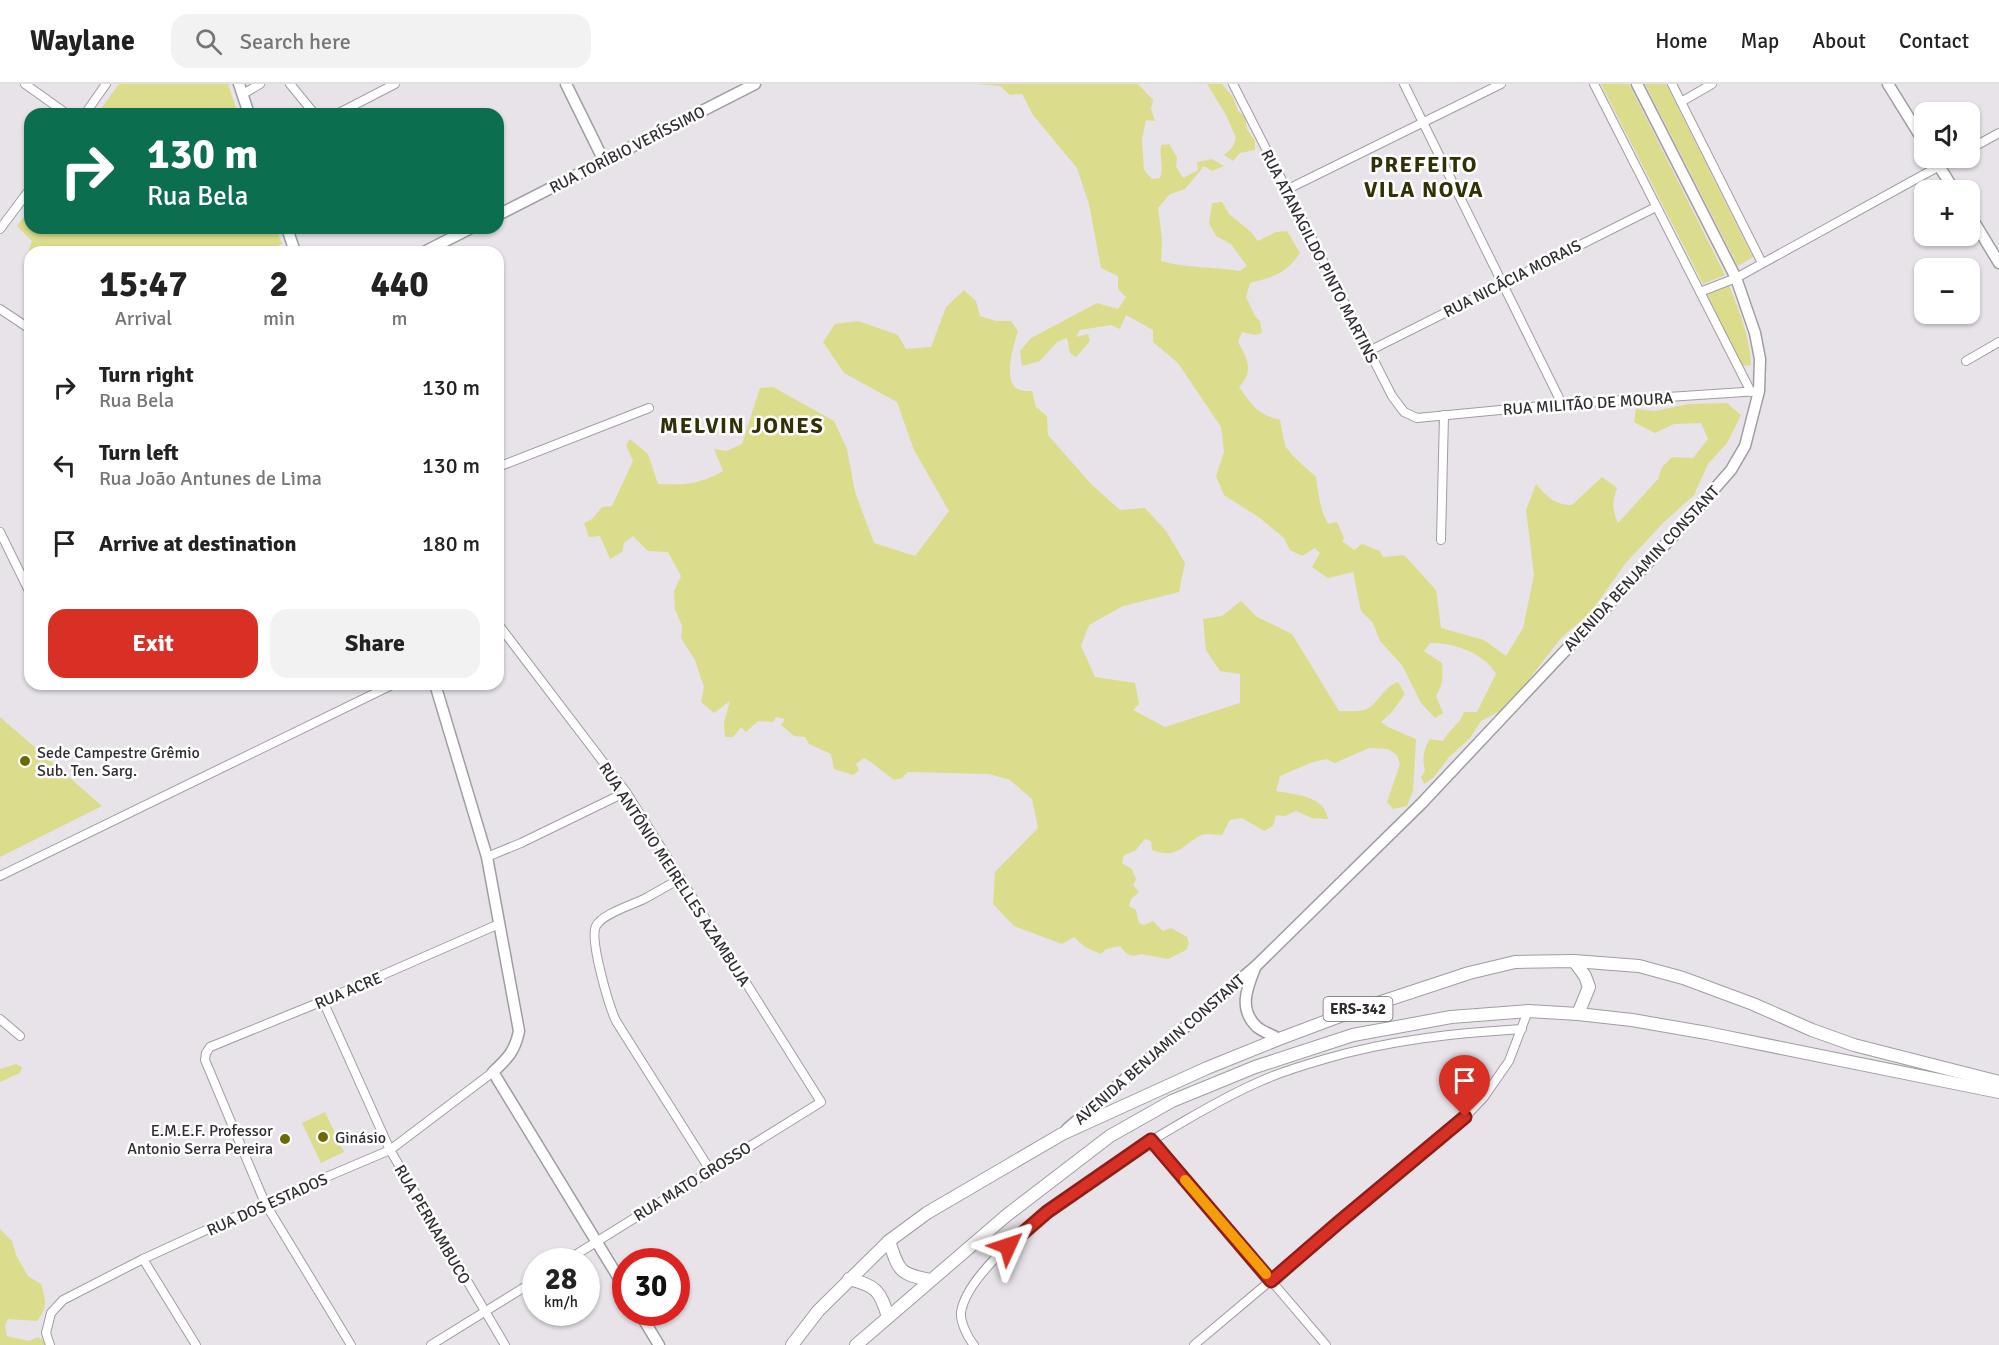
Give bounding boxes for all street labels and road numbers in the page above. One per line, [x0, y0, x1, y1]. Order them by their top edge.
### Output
street label: RUA TORÍBIO VERÍSSIMO [546, 102, 709, 198]
street label: RUA ATANAGILDO PINTO MARTINS [1256, 146, 1382, 367]
street label: RUA NICÁCIA MORAIS [1440, 235, 1585, 322]
street label: RUA MILITÃO DE MOURA [1502, 388, 1674, 420]
street label: AVENIDA BENJAMIN CONSTANT [1560, 482, 1724, 656]
street label: RUA ANTÔNIO MEIRELLES AZAMBUJA [594, 759, 754, 990]
street label: RUA ACRE [312, 968, 385, 1014]
street label: AVENIDA BENJAMIN CONSTANT [1070, 970, 1249, 1129]
road number: ERS-342 [1324, 997, 1392, 1021]
street label: RUA MATO GROSSO [630, 1138, 755, 1226]
street label: RUA PERNAMBUCO [390, 1161, 474, 1288]
street label: RUA DOS ESTADOS [204, 1169, 331, 1241]

